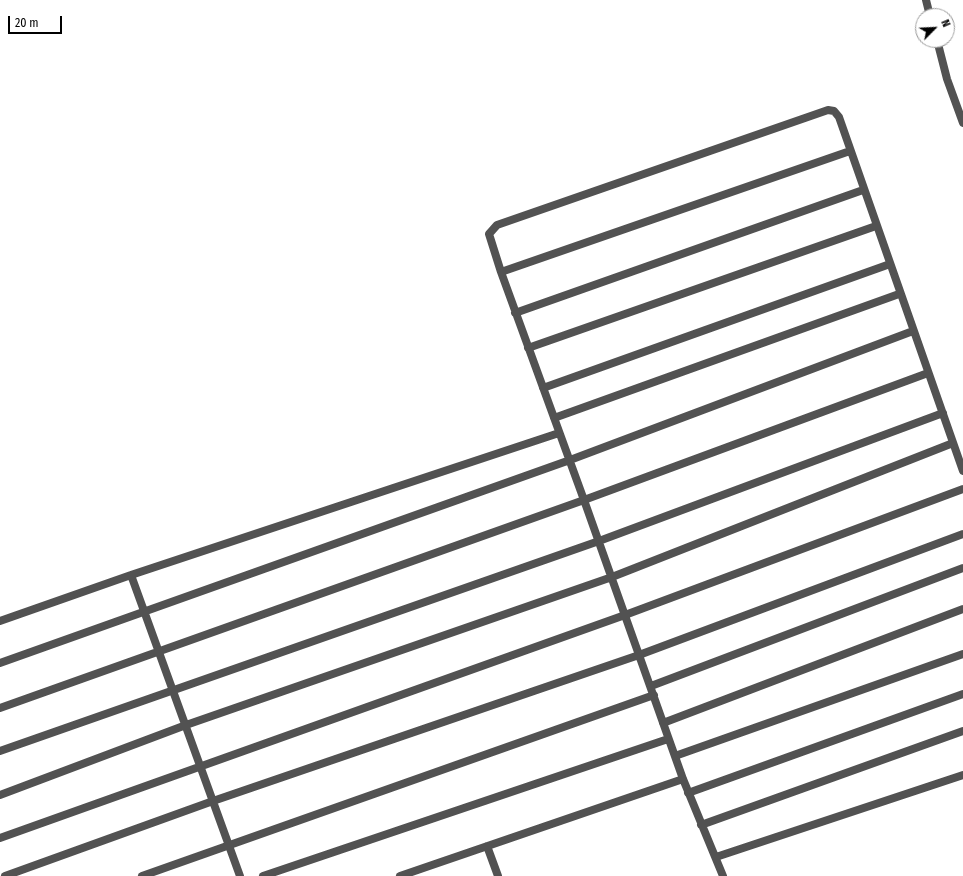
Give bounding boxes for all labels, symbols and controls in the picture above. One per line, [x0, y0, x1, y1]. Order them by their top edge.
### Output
scale bar [10, 8, 64, 34]
north arrow [915, 8, 955, 48]
text: 20 m [15, 16, 39, 30]
text: N [938, 18, 953, 29]

